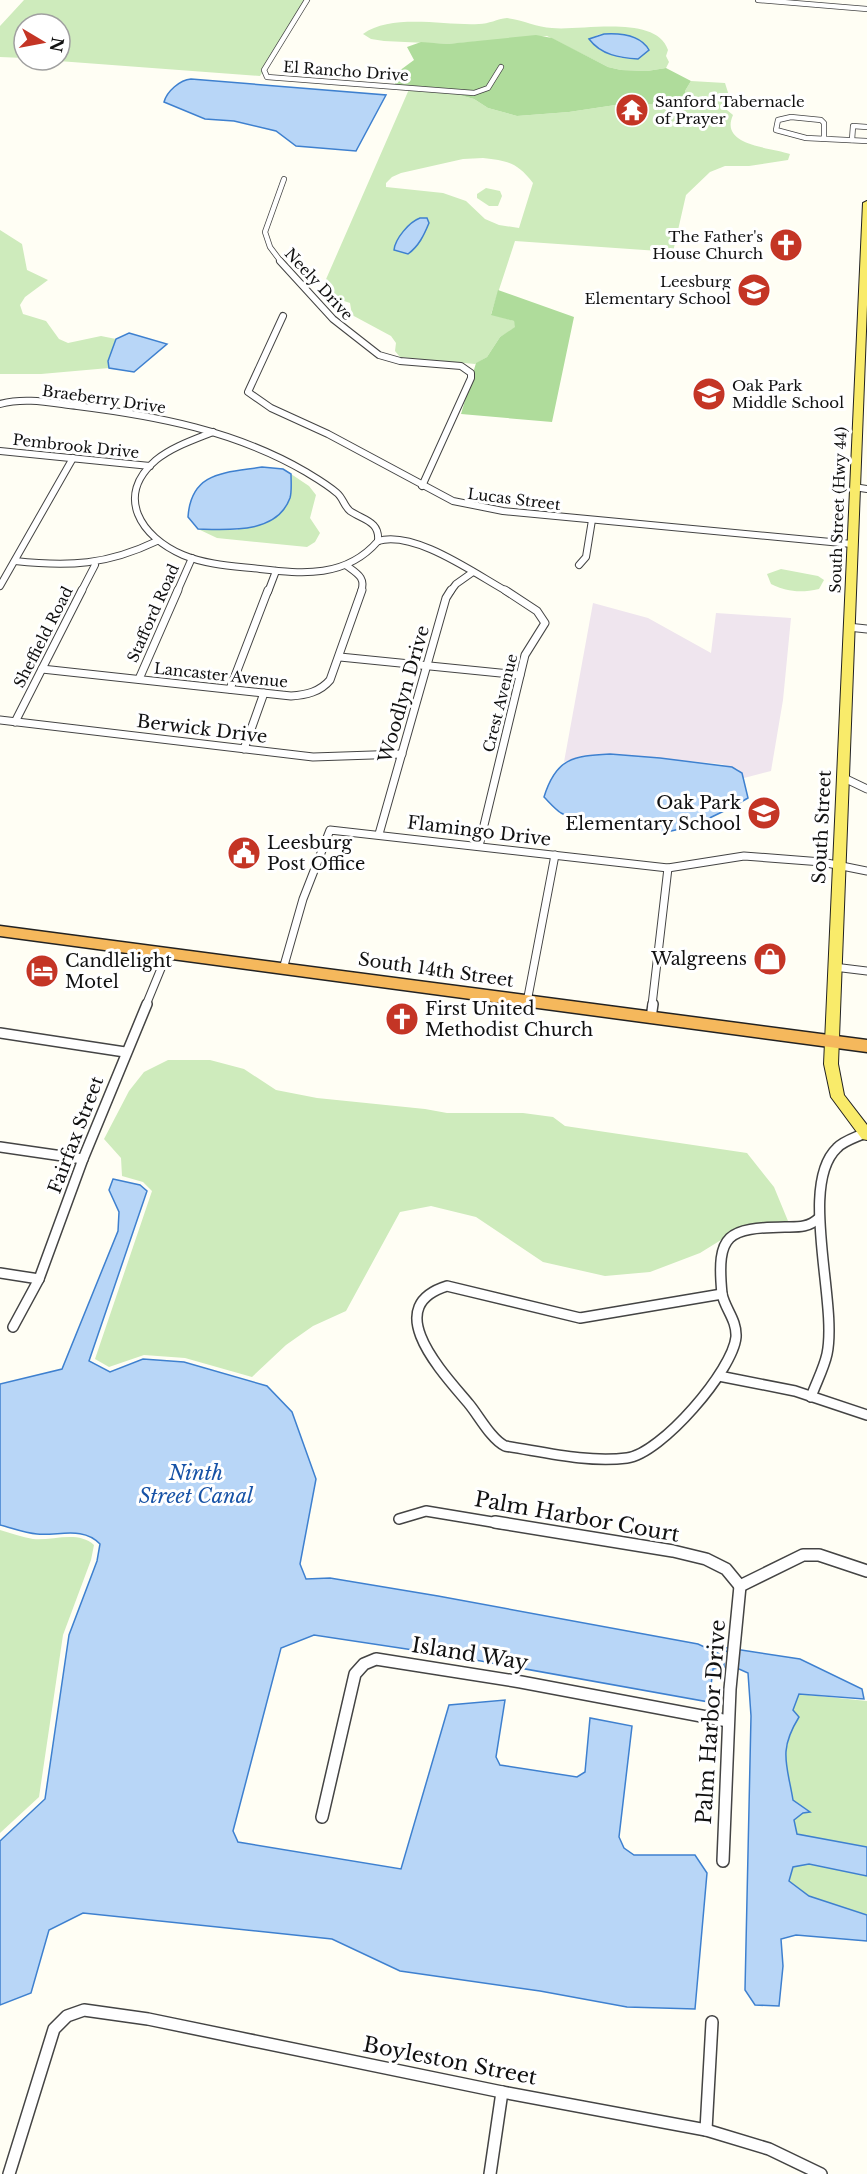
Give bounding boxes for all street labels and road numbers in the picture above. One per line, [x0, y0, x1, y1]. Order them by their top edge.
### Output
street label: El Rancho Drive [283, 57, 409, 85]
street label: Neely Drive [281, 244, 357, 324]
street label: Braeberry Drive [41, 381, 167, 417]
street label: South Street (Hwy 44) [826, 427, 850, 593]
street label: Pembrook Drive [12, 430, 140, 462]
street label: Lucas Street [466, 484, 562, 514]
street label: Stafford Road [123, 561, 183, 665]
street label: Sheffield Road [9, 583, 77, 691]
street label: Woodlyn Drive [374, 623, 434, 766]
street label: Crest Avenue [479, 652, 521, 754]
street label: Lancaster Avenue [153, 659, 289, 691]
street label: Berwick Drive [136, 710, 268, 748]
street label: South Street [808, 769, 836, 884]
street label: Flamingo Drive [406, 811, 552, 851]
street label: South 14th Street [357, 948, 515, 992]
street label: Fairfax Street [44, 1073, 108, 1197]
street label: Palm Harbor Court [472, 1486, 682, 1548]
street label: Palm Harbor Drive [691, 1619, 731, 1825]
street label: Island Way [410, 1632, 531, 1676]
street label: Boyleston Street [361, 2031, 539, 2091]

